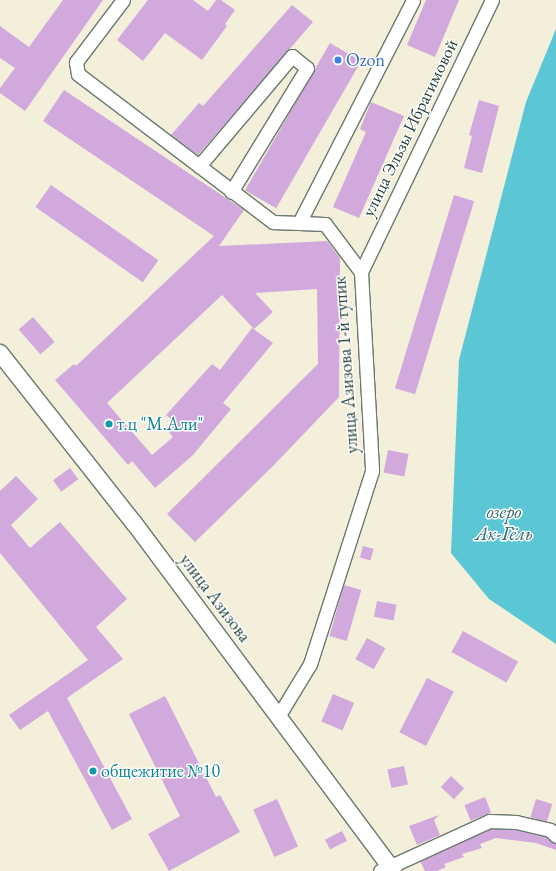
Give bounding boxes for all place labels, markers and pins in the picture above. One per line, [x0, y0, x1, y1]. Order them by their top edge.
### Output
place label: Ozon [346, 49, 385, 71]
marker: Ozon [333, 55, 343, 65]
place label: т.ц "М.Али" [117, 413, 203, 435]
marker: т.ц "М.Али" [104, 419, 114, 429]
place label: общежитие №10 [101, 760, 220, 782]
marker: общежитие №10 [88, 766, 98, 776]

